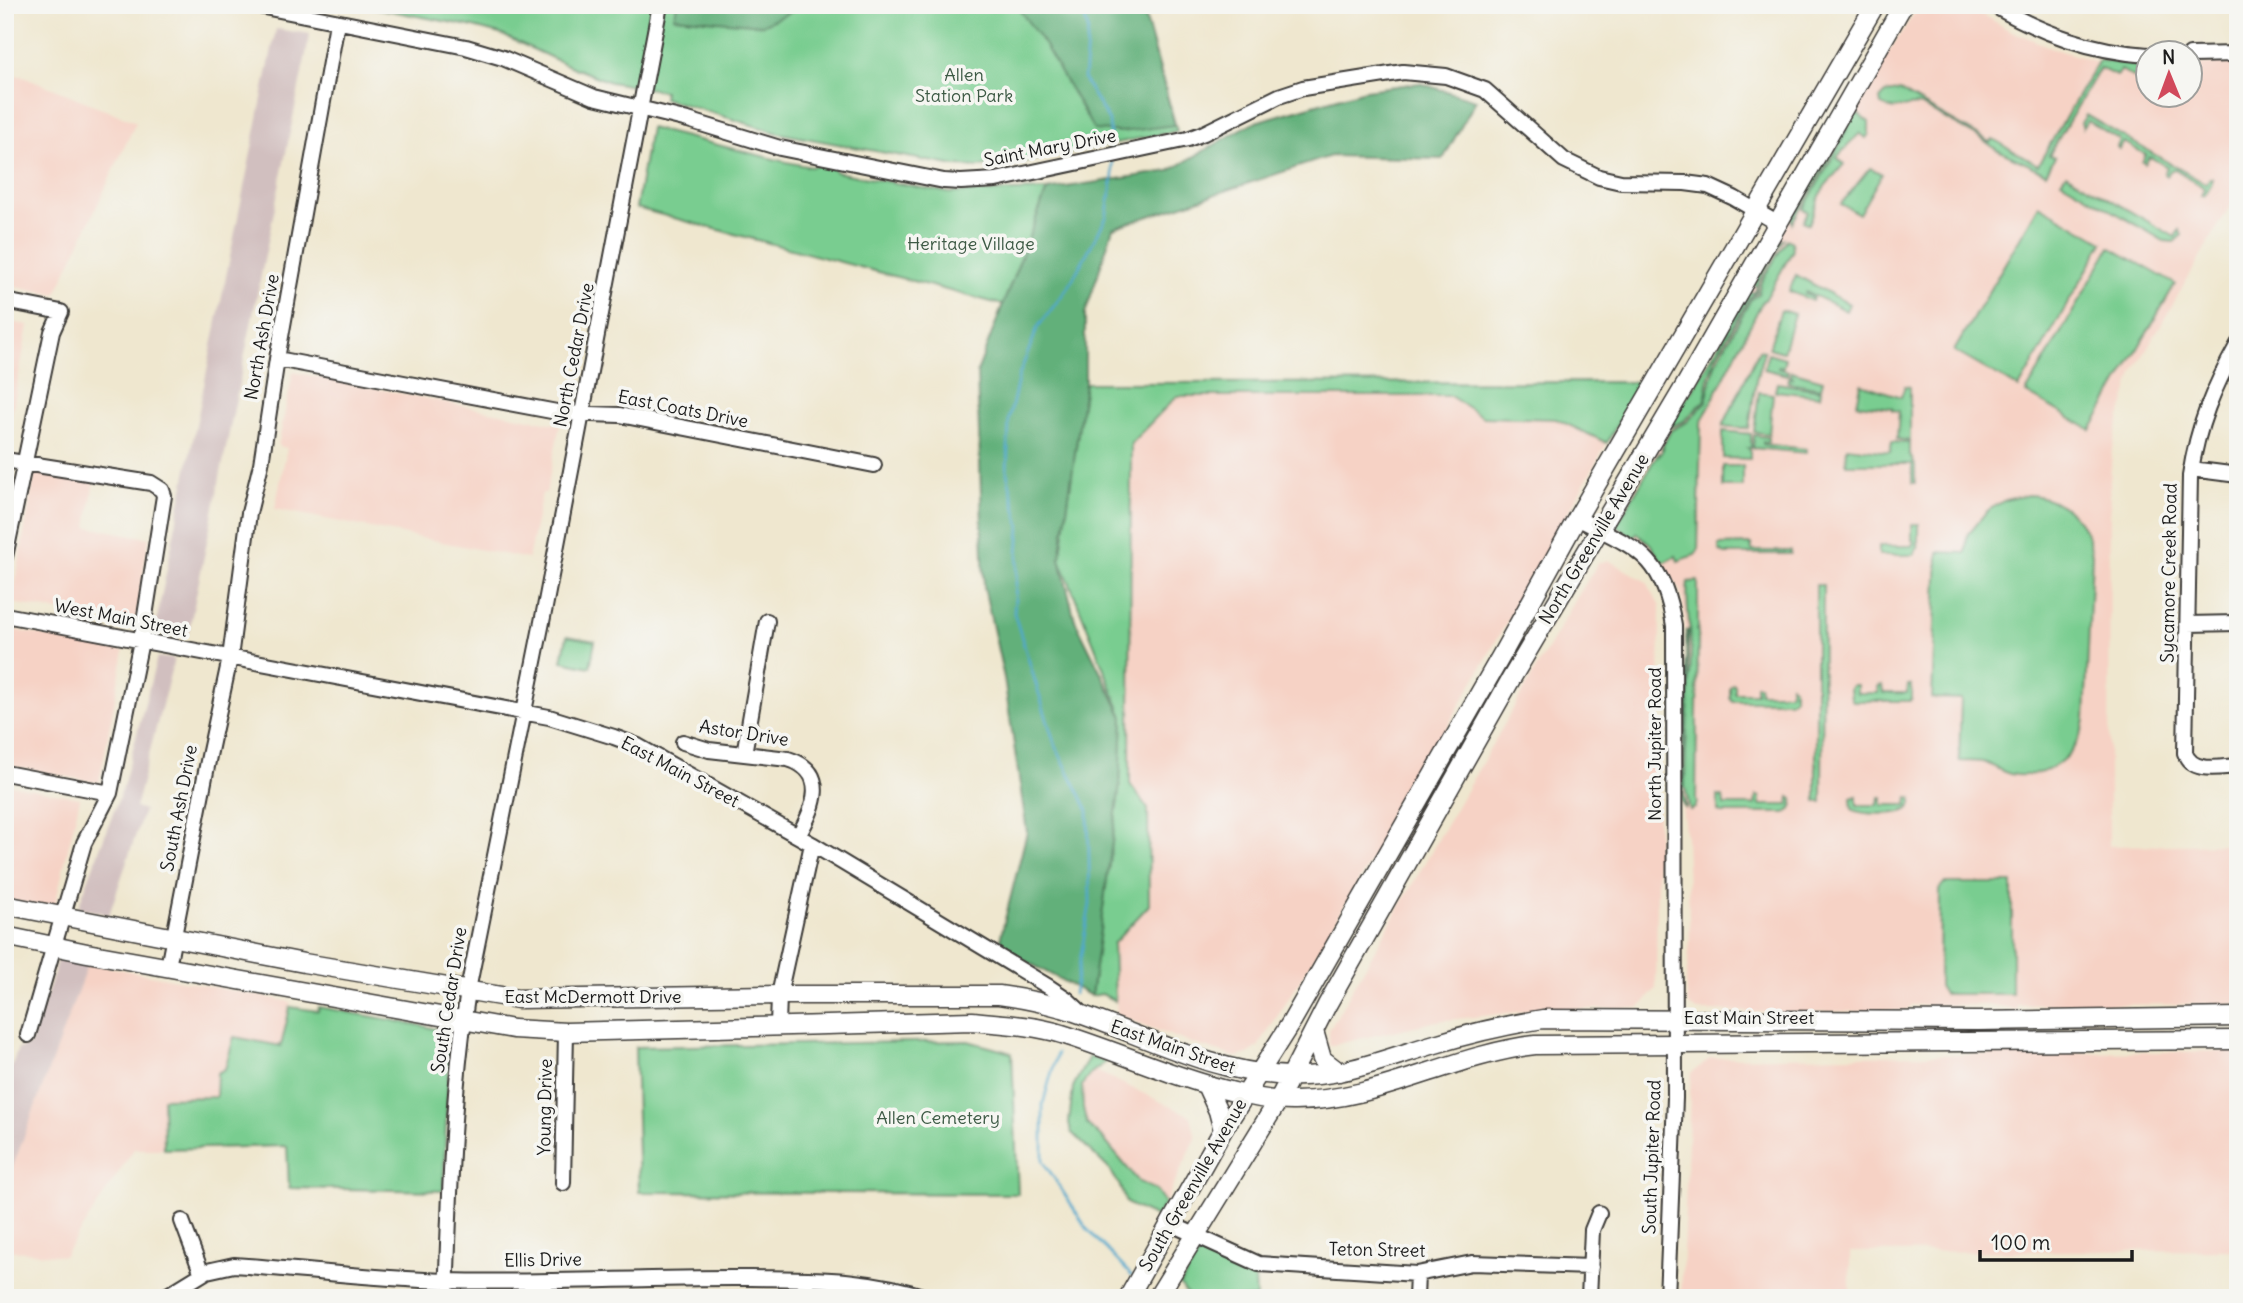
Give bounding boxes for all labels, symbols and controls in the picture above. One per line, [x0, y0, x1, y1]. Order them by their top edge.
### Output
north arrow [2134, 38, 2204, 108]
text: N [2162, 45, 2175, 69]
park label: Allen Station Park [915, 63, 1013, 107]
street label: Saint Mary Drive [982, 123, 1118, 172]
park label: Heritage Village [907, 232, 1035, 255]
street label: North Ash Drive [239, 272, 284, 402]
street label: North Cedar Drive [548, 281, 599, 429]
street label: East Coats Drive [616, 385, 750, 432]
street label: North Greenville Avenue [1533, 449, 1654, 628]
street label: Sycamore Creek Road [2155, 482, 2182, 663]
street label: West Main Street [52, 593, 190, 642]
street label: North Jupiter Road [1643, 667, 1666, 821]
street label: Astor Drive [698, 714, 790, 751]
street label: East Main Street [617, 731, 743, 812]
street label: South Ash Drive [155, 743, 202, 873]
street label: South Cedar Drive [426, 925, 471, 1075]
street label: East McDermott Drive [504, 985, 682, 1008]
street label: East Main Street [1684, 1006, 1814, 1029]
street label: East Main Street [1108, 1014, 1239, 1079]
street label: Young Drive [532, 1058, 557, 1156]
street label: South Jupiter Road [1637, 1079, 1666, 1235]
street label: South Greenville Avenue [1134, 1094, 1252, 1275]
park label: Allen Cemetery [876, 1106, 1000, 1129]
scale bar [1980, 1219, 2133, 1263]
text: 100 m [1991, 1229, 2050, 1256]
street label: Teton Street [1328, 1237, 1426, 1262]
street label: Ellis Drive [504, 1247, 582, 1272]

